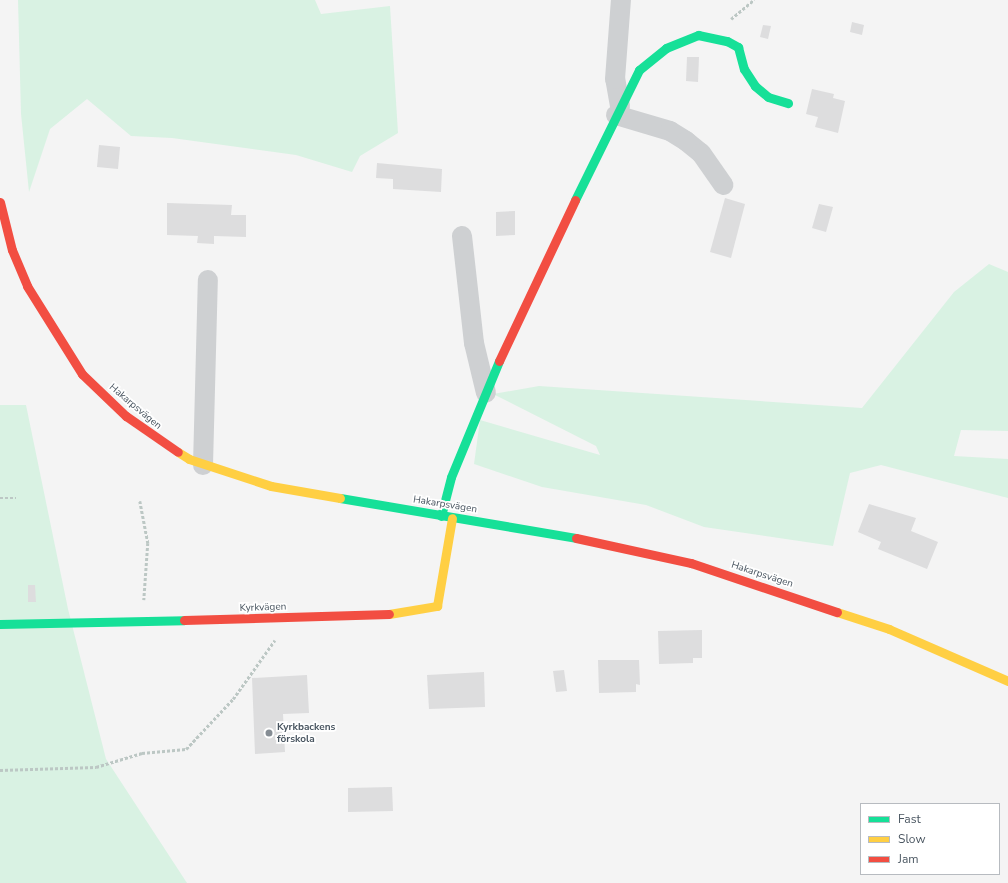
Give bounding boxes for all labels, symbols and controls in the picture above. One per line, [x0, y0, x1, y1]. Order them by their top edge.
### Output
street label: Hakarpsvägen [106, 382, 164, 432]
street label: Hakarpsvägen [412, 494, 478, 516]
street label: Hakarpsvägen [729, 559, 795, 591]
street label: Kyrkvägen [239, 601, 287, 615]
place label: Kyrkbackens förskola [277, 721, 335, 744]
marker: Kyrkbackens förskola [264, 728, 274, 738]
legend [860, 803, 1000, 875]
text: Fast [898, 811, 921, 827]
text: Slow [898, 831, 926, 847]
text: Jam [898, 851, 919, 867]

